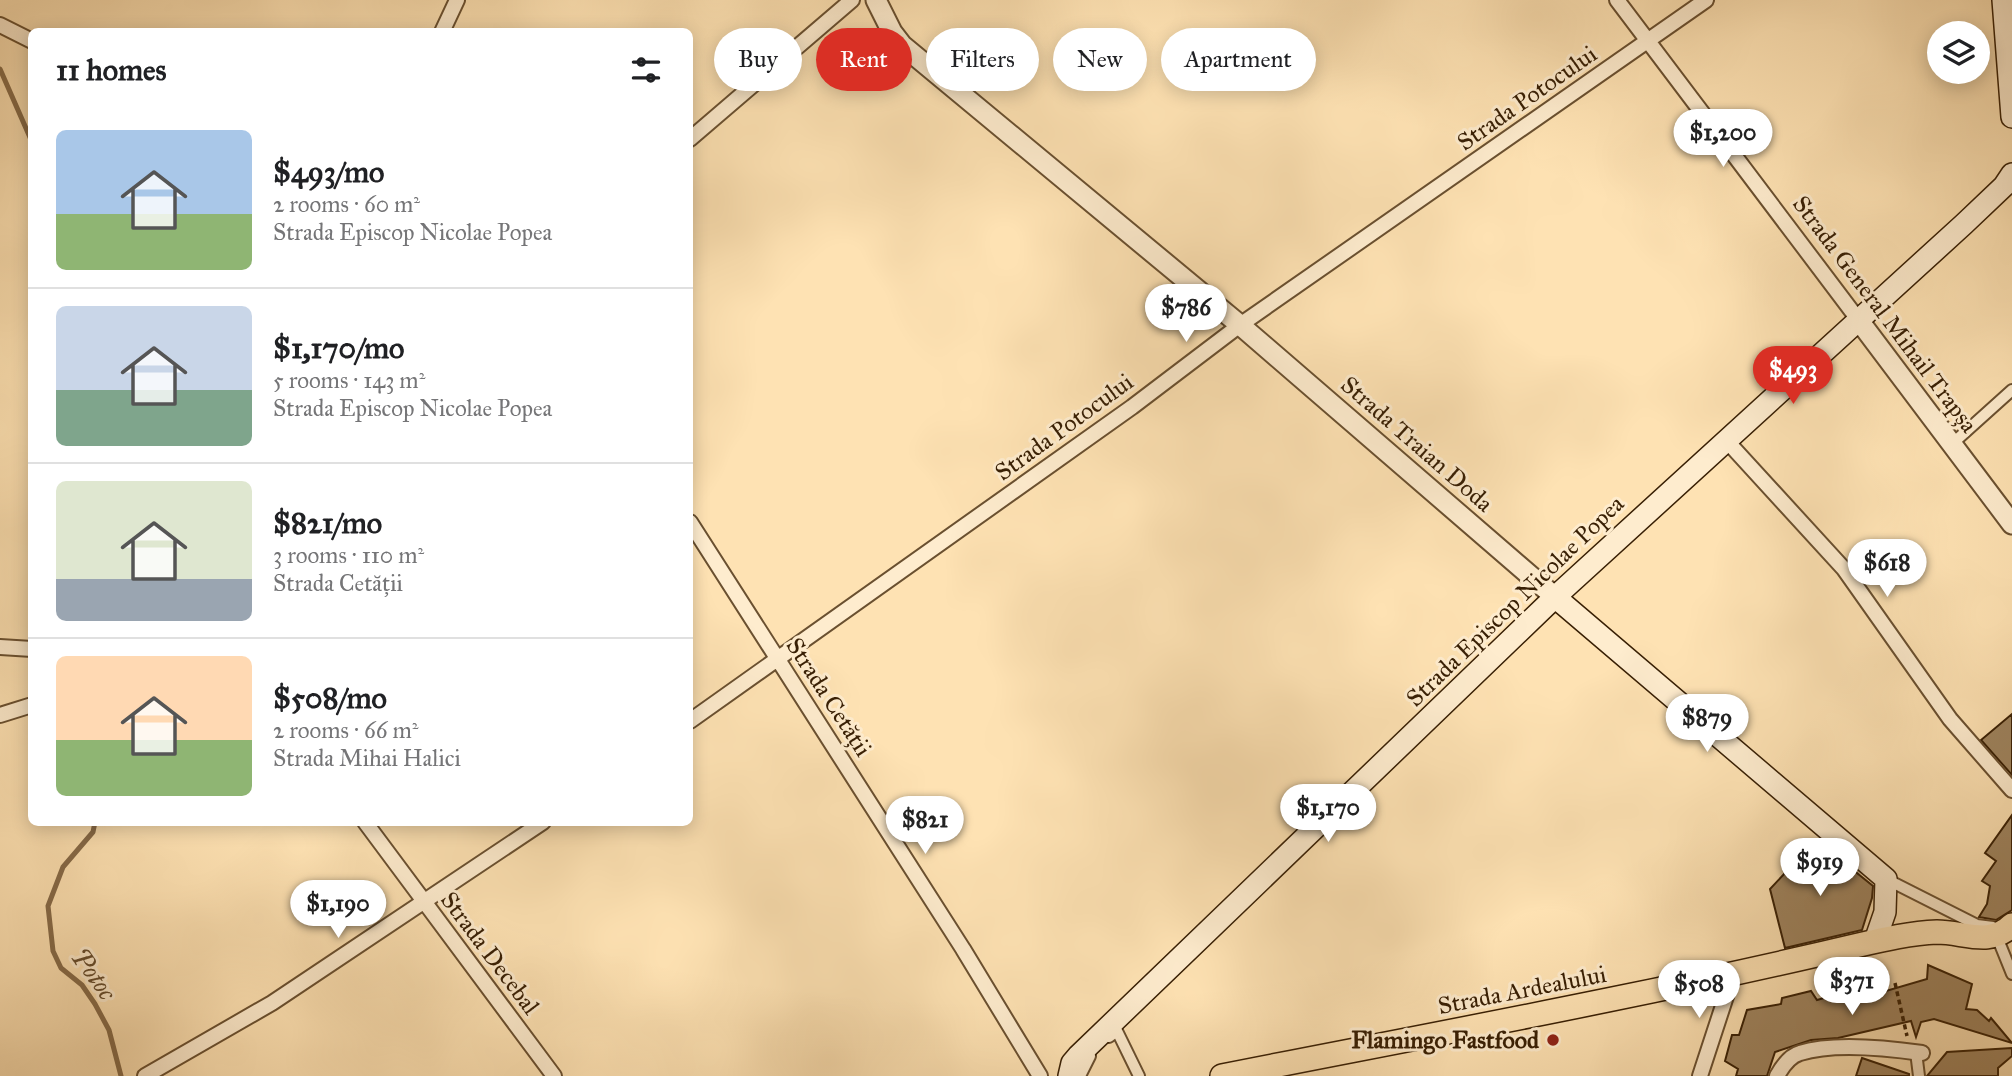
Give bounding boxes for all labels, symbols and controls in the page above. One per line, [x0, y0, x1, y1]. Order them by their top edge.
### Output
map controls [1927, 21, 1990, 84]
button: layers [1927, 21, 1990, 84]
chip: Buy [714, 28, 802, 91]
chip: Rent [816, 28, 912, 91]
chip: Filters [926, 28, 1039, 91]
chip: New [1053, 28, 1147, 91]
chip: Apartment [1161, 28, 1316, 91]
street label: Strada Potocului [1451, 39, 1603, 157]
icon: filters [627, 51, 665, 89]
text: 11 homes [56, 52, 167, 88]
pin: $1,200 [1666, 110, 1780, 169]
text: $1,200 [1690, 118, 1756, 146]
text: $493/mo [273, 154, 384, 190]
icon: home [112, 158, 196, 242]
text: 2 rooms · 60 m² [273, 190, 420, 218]
street label: Strada General Mihail Trapșa [1786, 190, 1984, 439]
text: Strada Episcop Nicolae Popea [273, 218, 552, 246]
pin: $786 [1145, 284, 1227, 344]
text: $786 [1161, 293, 1211, 321]
text: $1,170/mo [273, 330, 404, 366]
icon: home [112, 334, 196, 418]
pin: $493 [1752, 346, 1834, 406]
text: $493 [1769, 355, 1817, 383]
text: 5 rooms · 143 m² [273, 366, 425, 394]
street label: Strada Potocului [989, 367, 1139, 487]
street label: Strada Traian Doda [1335, 370, 1500, 519]
text: Strada Episcop Nicolae Popea [273, 394, 552, 422]
street label: Strada Episcop Nicolae Popea [1400, 488, 1631, 713]
text: $821/mo [273, 505, 382, 541]
icon: home [112, 509, 196, 593]
pin: $618 [1846, 540, 1928, 599]
text: 3 rooms · 110 m² [273, 541, 424, 569]
text: $618 [1864, 548, 1910, 576]
text: Strada Cetății [273, 569, 403, 597]
street label: Strada Cetății [780, 632, 879, 762]
text: $508/mo [273, 680, 387, 716]
icon: home [112, 684, 196, 768]
pin: $879 [1666, 694, 1748, 754]
text: $879 [1682, 703, 1732, 731]
text: 2 rooms · 66 m² [273, 716, 418, 744]
text: Strada Mihai Halici [273, 744, 461, 772]
pin: $1,170 [1271, 784, 1385, 844]
text: $1,170 [1296, 793, 1360, 821]
pin: $821 [884, 796, 966, 856]
text: $821 [902, 805, 948, 833]
pin: $919 [1779, 838, 1861, 898]
text: $919 [1796, 847, 1844, 875]
pin: $1,190 [281, 880, 395, 940]
street label: Strada Decebal [434, 886, 546, 1021]
text: $1,190 [306, 889, 370, 917]
water label: Potoc [64, 941, 124, 1007]
pin: $371 [1811, 958, 1893, 1017]
street label: Strada Ardealului [1435, 959, 1609, 1021]
pin: $508 [1658, 960, 1740, 1020]
text: $371 [1830, 966, 1874, 994]
text: $508 [1674, 969, 1724, 997]
place label: Flamingo Fastfood [1351, 1025, 1540, 1055]
marker: Flamingo Fastfood [1545, 1032, 1561, 1048]

